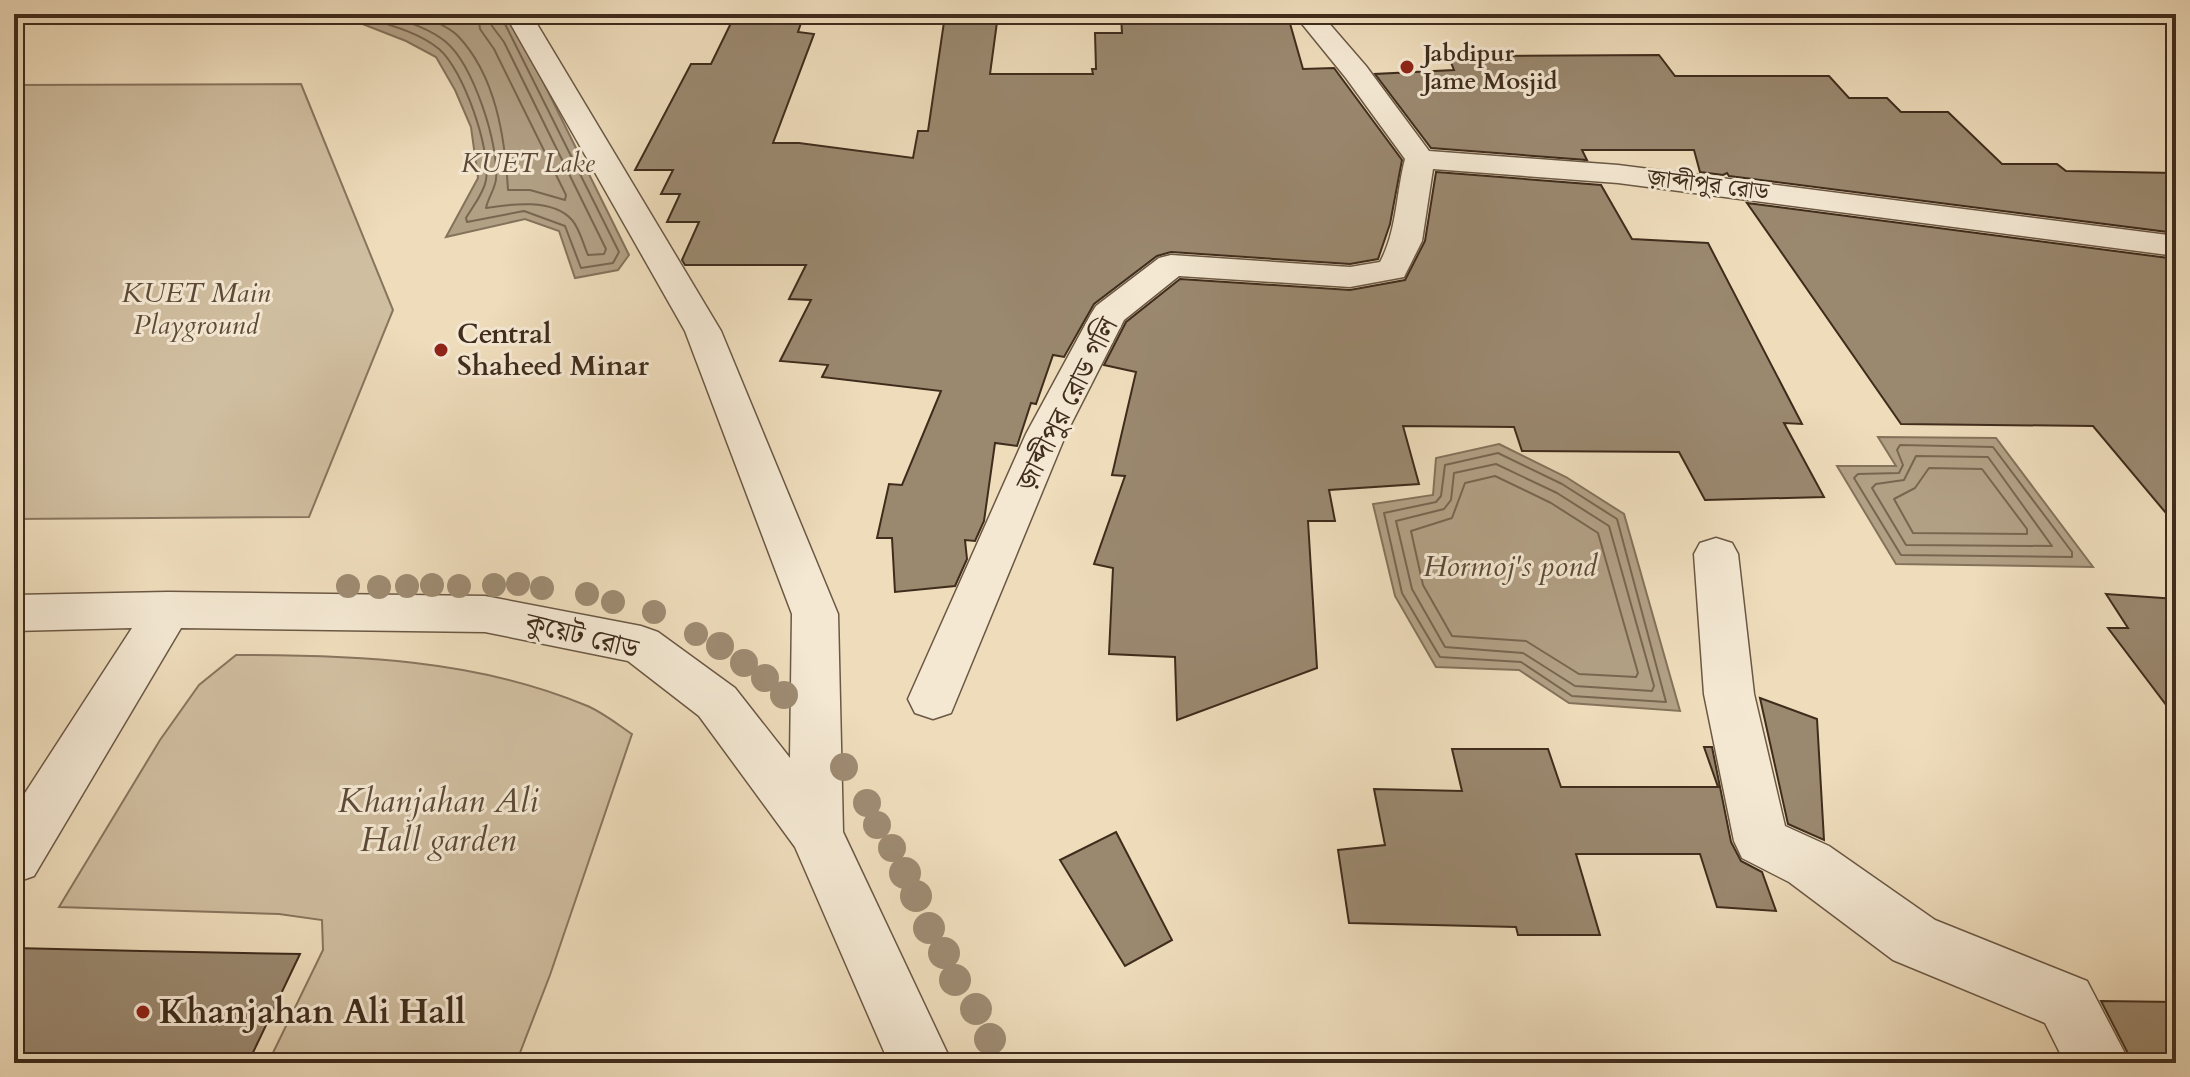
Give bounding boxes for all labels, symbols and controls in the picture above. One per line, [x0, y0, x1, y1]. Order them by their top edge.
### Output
place label: Jabdipur Jame Mosjid [1420, 37, 1558, 98]
marker: Jabdipur Jame Mosjid [1398, 58, 1416, 76]
water label: KUET Lake [461, 146, 596, 181]
street label: জ়াব্দীপুর রোড [1644, 161, 1772, 209]
park label: KUET Main Playground [122, 274, 271, 344]
street label: জ়াব্দীপুর রোড গলি [1007, 309, 1128, 498]
place label: Central Shaheed Minar [457, 315, 650, 385]
marker: Central Shaheed Minar [432, 341, 450, 359]
water label: Hormoj's pond [1423, 546, 1598, 587]
street label: কুয়েট রোড [521, 603, 644, 669]
park label: Khanjahan Ali Hall garden [338, 778, 539, 863]
place label: Khanjahan Ali Hall [159, 989, 465, 1035]
marker: Khanjahan Ali Hall [134, 1003, 152, 1021]

